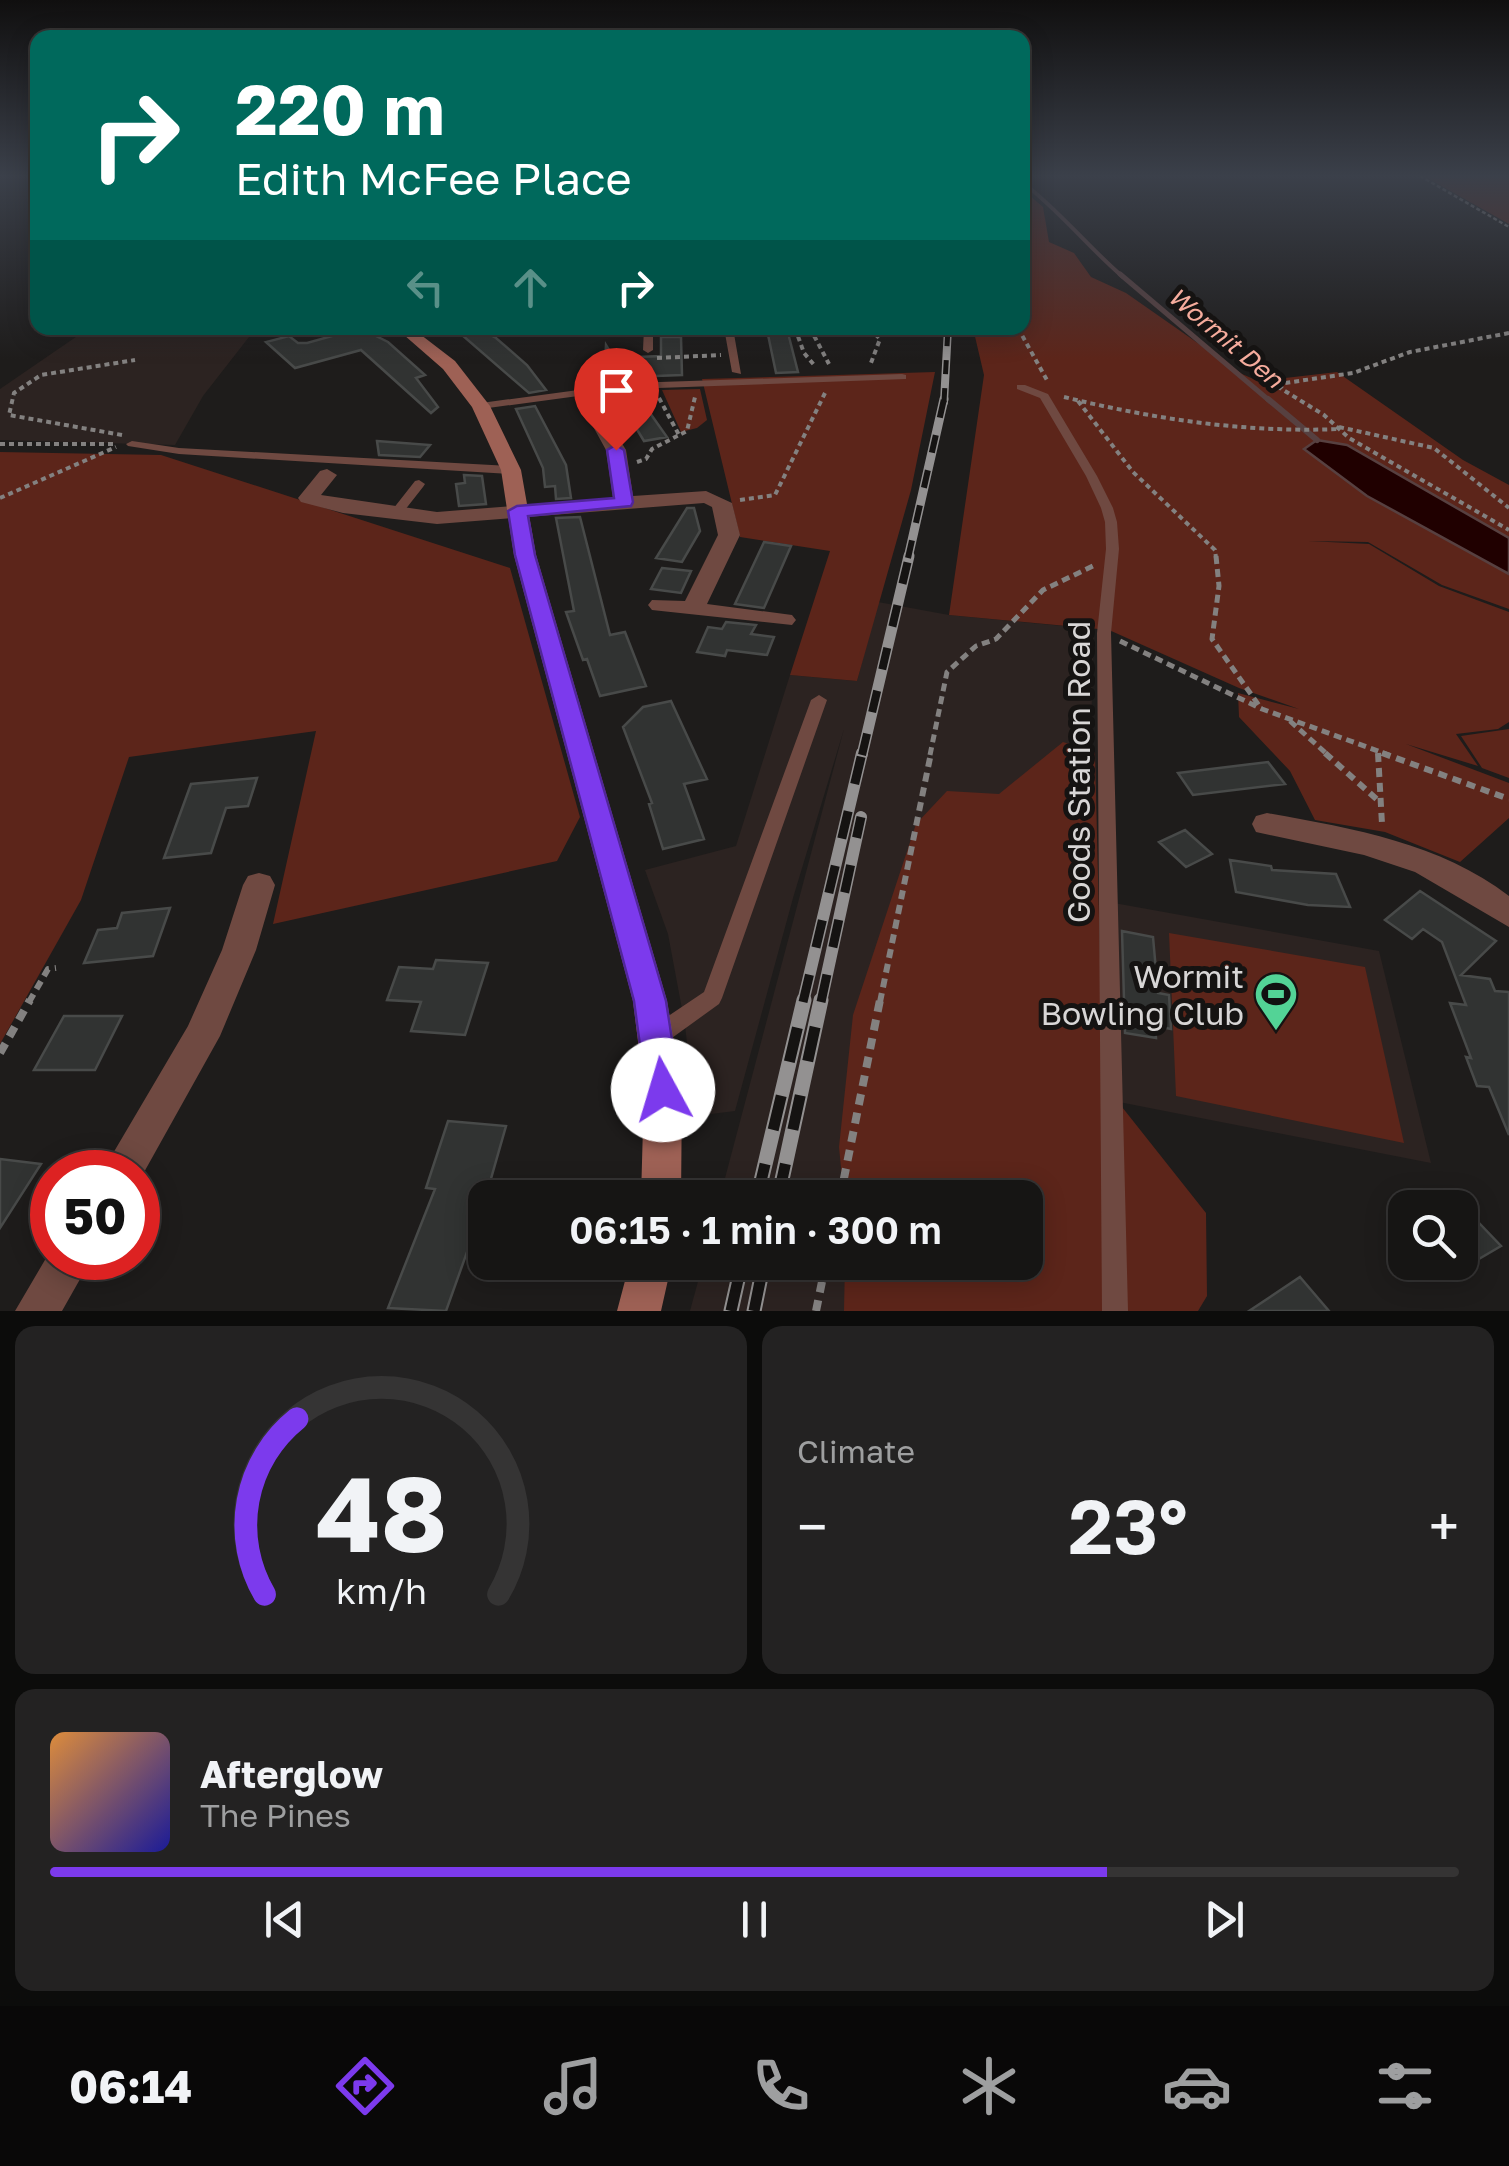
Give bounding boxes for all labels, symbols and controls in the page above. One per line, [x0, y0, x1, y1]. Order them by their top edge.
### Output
text: 220 m [235, 66, 445, 150]
icon: right [70, 70, 200, 200]
text: Edith McFee Place [235, 151, 632, 205]
icon: left [398, 260, 453, 315]
icon: ahead [503, 260, 558, 315]
icon: right [608, 260, 663, 315]
water label: Wormit Den [1162, 280, 1291, 395]
pin [574, 348, 659, 451]
icon: arrive [589, 363, 644, 418]
street label: Goods Station Road [1059, 621, 1097, 923]
place label: Wormit Bowling Club [1041, 957, 1244, 1032]
sports icon: Wormit Bowling Club [1253, 971, 1299, 1032]
position arrow [611, 1038, 715, 1142]
speed limit sign: 50 [30, 1150, 160, 1280]
map controls [1388, 1190, 1478, 1280]
button: search [1388, 1190, 1478, 1280]
text: 06:15 · 1 min · 300 m [569, 1207, 942, 1252]
text: Climate [797, 1432, 915, 1470]
text: 48 [315, 1450, 447, 1575]
text: 23° [1068, 1480, 1188, 1571]
text: − [797, 1493, 827, 1559]
text: + [1429, 1493, 1459, 1559]
text: km/h [336, 1569, 426, 1612]
text: Afterglow [200, 1751, 383, 1796]
text: The Pines [200, 1796, 351, 1834]
icon: previous [257, 1892, 312, 1947]
icon: pause [727, 1892, 782, 1947]
icon: next [1197, 1892, 1252, 1947]
icon: directions [330, 2051, 400, 2121]
icon: music [538, 2051, 608, 2121]
icon: phone [746, 2051, 816, 2121]
icon: climate [954, 2051, 1024, 2121]
icon: car [1162, 2051, 1232, 2121]
icon: filters [1370, 2051, 1440, 2121]
text: 06:14 [69, 2059, 192, 2113]

